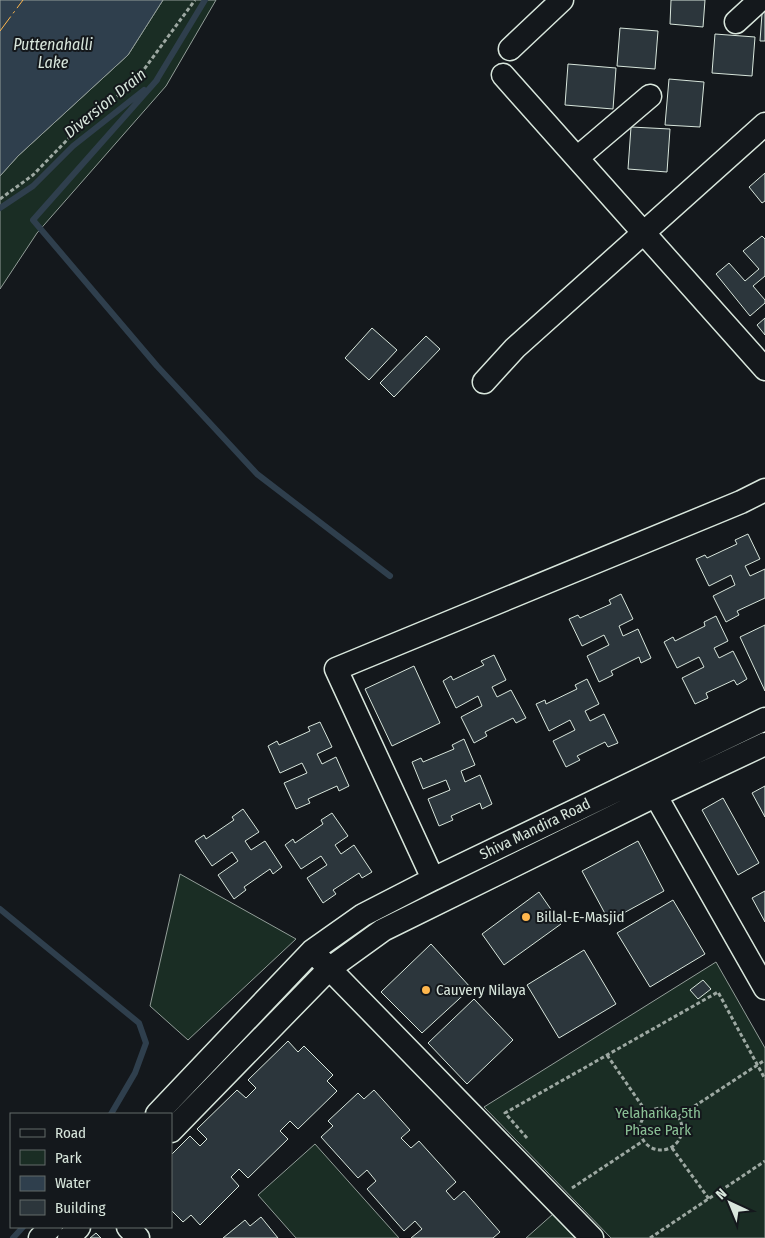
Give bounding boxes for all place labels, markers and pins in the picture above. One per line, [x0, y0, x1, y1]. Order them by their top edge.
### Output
place label: Billal-E-Masjid [536, 908, 625, 926]
marker: Billal-E-Masjid [520, 911, 532, 923]
place label: Cauvery Nilaya [436, 981, 526, 999]
marker: Cauvery Nilaya [420, 984, 432, 996]

